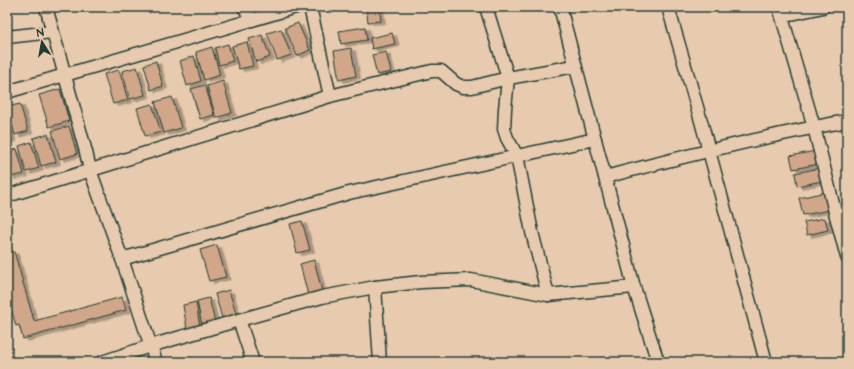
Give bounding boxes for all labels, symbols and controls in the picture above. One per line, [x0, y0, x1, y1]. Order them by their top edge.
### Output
north arrow [22, 22, 62, 62]
text: N [35, 25, 45, 41]

